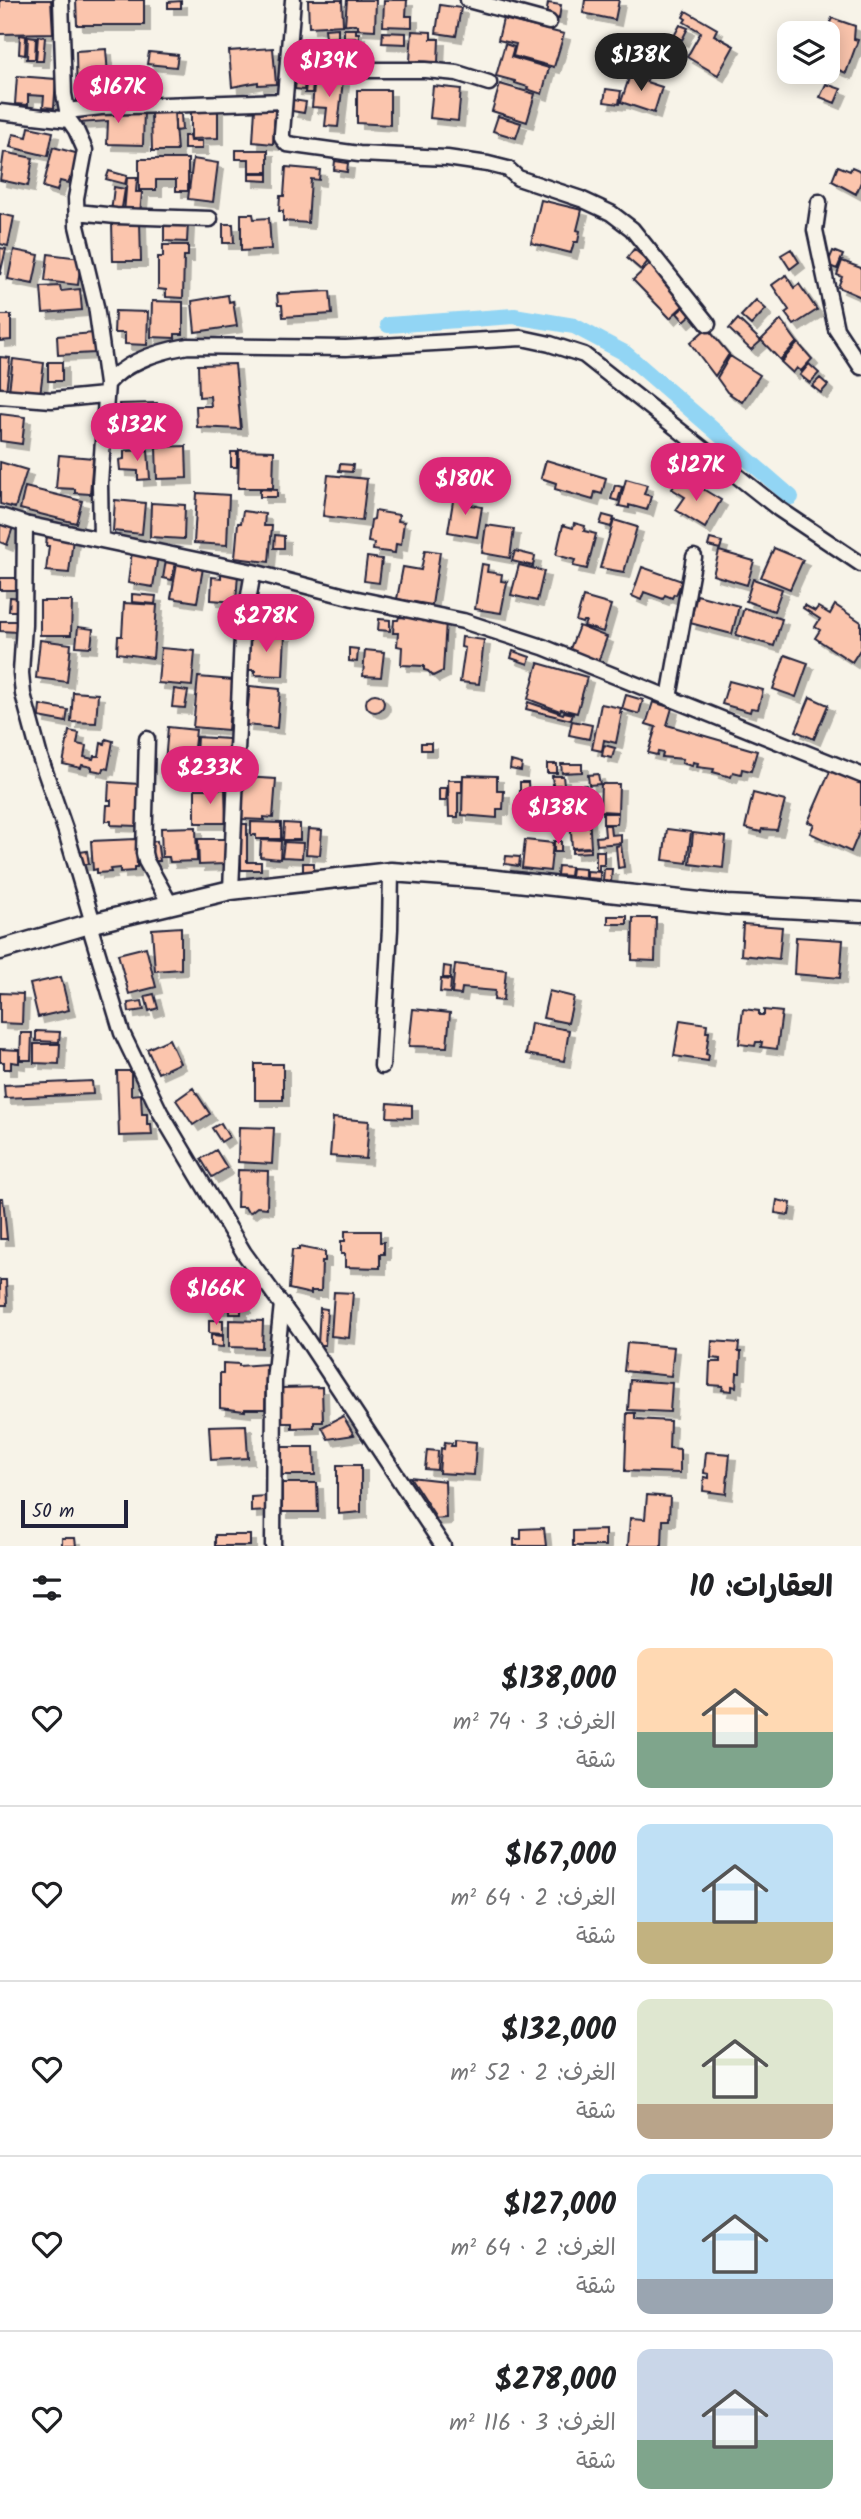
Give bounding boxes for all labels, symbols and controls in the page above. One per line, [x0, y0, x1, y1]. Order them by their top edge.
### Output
map controls [777, 21, 840, 84]
button: layers [777, 21, 840, 84]
pin: $138K [592, 34, 690, 93]
text: $138K [611, 38, 671, 74]
pin: $139K [280, 40, 378, 99]
text: $139K [300, 44, 358, 80]
pin: $167K [69, 66, 167, 125]
text: $167K [89, 70, 147, 106]
pin: $132K [88, 404, 186, 463]
text: $132K [107, 408, 167, 444]
pin: $127K [647, 444, 745, 503]
text: $127K [667, 448, 725, 484]
pin: $180K [416, 458, 514, 517]
text: $180K [435, 462, 495, 498]
pin: $278K [217, 594, 315, 654]
text: $278K [233, 599, 299, 635]
pin: $233K [161, 746, 259, 806]
text: $233K [177, 751, 243, 787]
pin: $138K [509, 786, 607, 846]
text: $138K [528, 791, 588, 827]
pin: $166K [167, 1268, 265, 1327]
text: $166K [186, 1272, 246, 1308]
scale bar [21, 1497, 128, 1529]
text: 50 m [32, 1497, 74, 1527]
text: العقارات: 10 [689, 1564, 833, 1612]
icon: filters [28, 1569, 66, 1607]
text: $138,000 [501, 1656, 616, 1704]
icon: home [693, 1676, 777, 1760]
icon: heart [28, 1699, 66, 1737]
text: الغرف: 3 · 74 m² [453, 1705, 616, 1741]
text: شقة [576, 1743, 616, 1779]
text: $167,000 [505, 1832, 616, 1880]
icon: home [693, 1852, 777, 1936]
icon: heart [28, 1875, 66, 1913]
text: الغرف: 2 · 64 m² [451, 1881, 616, 1917]
text: شقة [576, 1919, 616, 1955]
text: $132,000 [501, 2007, 616, 2055]
icon: home [693, 2027, 777, 2111]
icon: heart [28, 2050, 66, 2088]
text: الغرف: 2 · 52 m² [450, 2056, 616, 2092]
text: شقة [576, 2094, 616, 2130]
text: $127,000 [504, 2182, 616, 2230]
icon: home [693, 2202, 777, 2286]
icon: heart [28, 2225, 66, 2263]
text: الغرف: 2 · 64 m² [451, 2231, 616, 2267]
text: شقة [576, 2269, 616, 2305]
text: $278,000 [495, 2357, 616, 2405]
icon: home [693, 2377, 777, 2461]
icon: heart [28, 2400, 66, 2438]
text: الغرف: 3 · 116 m² [449, 2406, 616, 2442]
text: شقة [576, 2444, 616, 2480]

